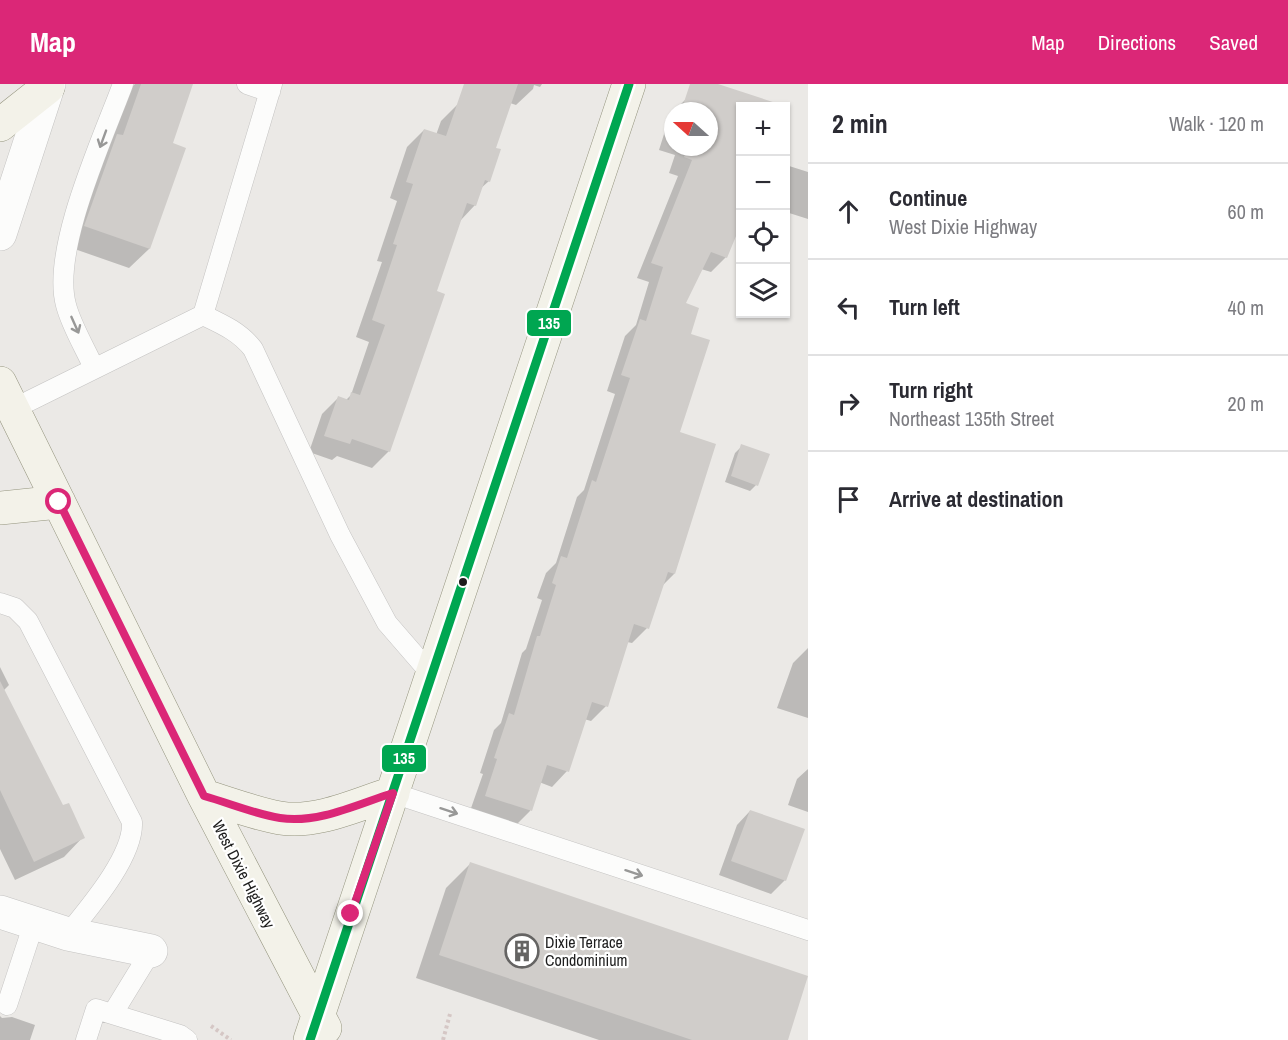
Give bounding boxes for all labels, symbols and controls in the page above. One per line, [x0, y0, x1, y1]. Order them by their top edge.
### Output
text: Map [30, 23, 76, 61]
text: Map [1031, 28, 1065, 57]
text: Directions [1098, 28, 1176, 57]
text: Saved [1209, 28, 1258, 57]
north arrow [664, 102, 718, 156]
map controls [736, 102, 790, 318]
button: + [736, 102, 790, 156]
text: 2 min [832, 106, 888, 141]
text: Walk · 120 m [1169, 110, 1264, 137]
one-way arrow [97, 129, 108, 148]
button: − [736, 156, 790, 210]
text: Continue [889, 183, 967, 213]
icon: ahead [832, 195, 865, 228]
text: 60 m [1228, 198, 1264, 225]
button: locate [736, 210, 790, 264]
text: West Dixie Highway [889, 213, 1037, 240]
button: layers [736, 264, 790, 318]
icon: left [832, 291, 865, 324]
text: Turn left [889, 292, 960, 322]
text: 40 m [1228, 294, 1264, 321]
line badge: 135 [526, 309, 572, 337]
text: 135 [538, 312, 560, 334]
one-way arrow [70, 316, 81, 334]
text: Turn right [889, 375, 973, 405]
icon: right [832, 387, 865, 420]
text: 20 m [1228, 390, 1264, 417]
text: Northeast 135th Street [889, 405, 1054, 432]
icon: arrive [832, 483, 865, 516]
text: Arrive at destination [889, 484, 1063, 514]
route start [45, 488, 71, 514]
unlabelled marker [457, 576, 469, 588]
line badge: 135 [381, 744, 427, 773]
text: 135 [393, 747, 415, 769]
one-way arrow [439, 806, 458, 817]
street label: West Dixie Highway [207, 816, 281, 932]
one-way arrow [624, 868, 643, 879]
route end [337, 900, 363, 926]
place label: Dixie Terrace Condominium [545, 931, 627, 971]
building icon: Dixie Terrace Condominium [504, 933, 540, 969]

